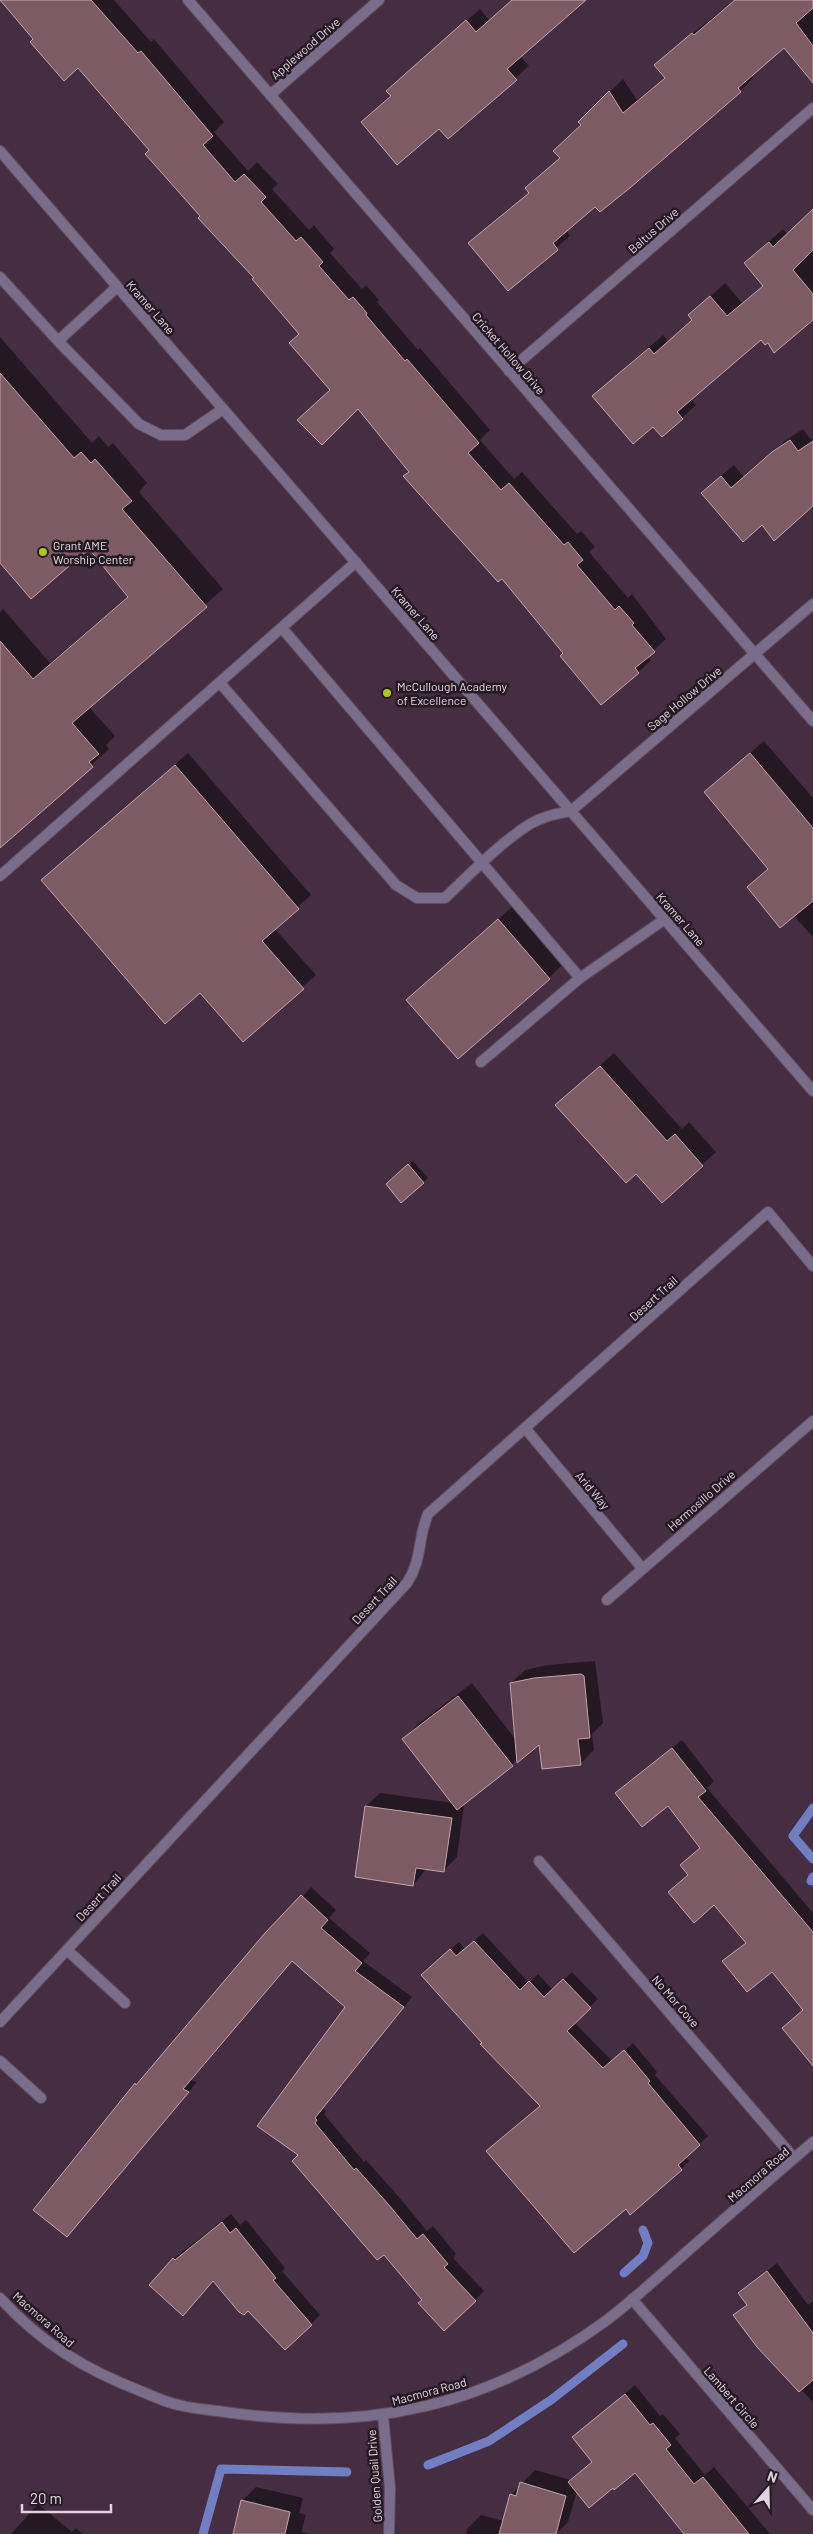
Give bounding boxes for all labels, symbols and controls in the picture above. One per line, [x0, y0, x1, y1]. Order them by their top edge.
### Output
street label: Applewood Drive [268, 14, 342, 82]
street label: Baltus Drive [625, 204, 681, 256]
street label: Kramer Lane [124, 277, 178, 337]
street label: Cricket Hollow Drive [470, 309, 548, 397]
place label: Grant AME Worship Center [53, 538, 134, 566]
marker: Grant AME Worship Center [37, 546, 49, 558]
street label: Kramer Lane [389, 583, 443, 643]
street label: Sage Hollow Drive [644, 663, 724, 733]
place label: McCullough Academy of Excellence [397, 679, 508, 707]
marker: McCullough Academy of Excellence [381, 687, 393, 699]
street label: Kramer Lane [654, 889, 708, 949]
street label: Desert Trail [626, 1273, 680, 1323]
street label: Hermosillo Drive [664, 1467, 738, 1533]
street label: Arid Way [573, 1468, 613, 1512]
street label: Desert Trail [349, 1573, 399, 1627]
street label: Desert Trail [73, 1870, 123, 1924]
street label: No Mor Cove [650, 1972, 702, 2030]
street label: Macmora Road [724, 2144, 792, 2204]
street label: Macmora Road [10, 2289, 78, 2349]
street label: Lambert Circle [701, 2363, 763, 2431]
street label: Macmora Road [390, 2374, 468, 2408]
street label: Golden Quail Drive [364, 2429, 384, 2523]
north arrow [743, 2464, 793, 2514]
text: N [765, 2467, 780, 2486]
scale bar [22, 2482, 111, 2514]
text: 20 m [30, 2489, 62, 2507]

